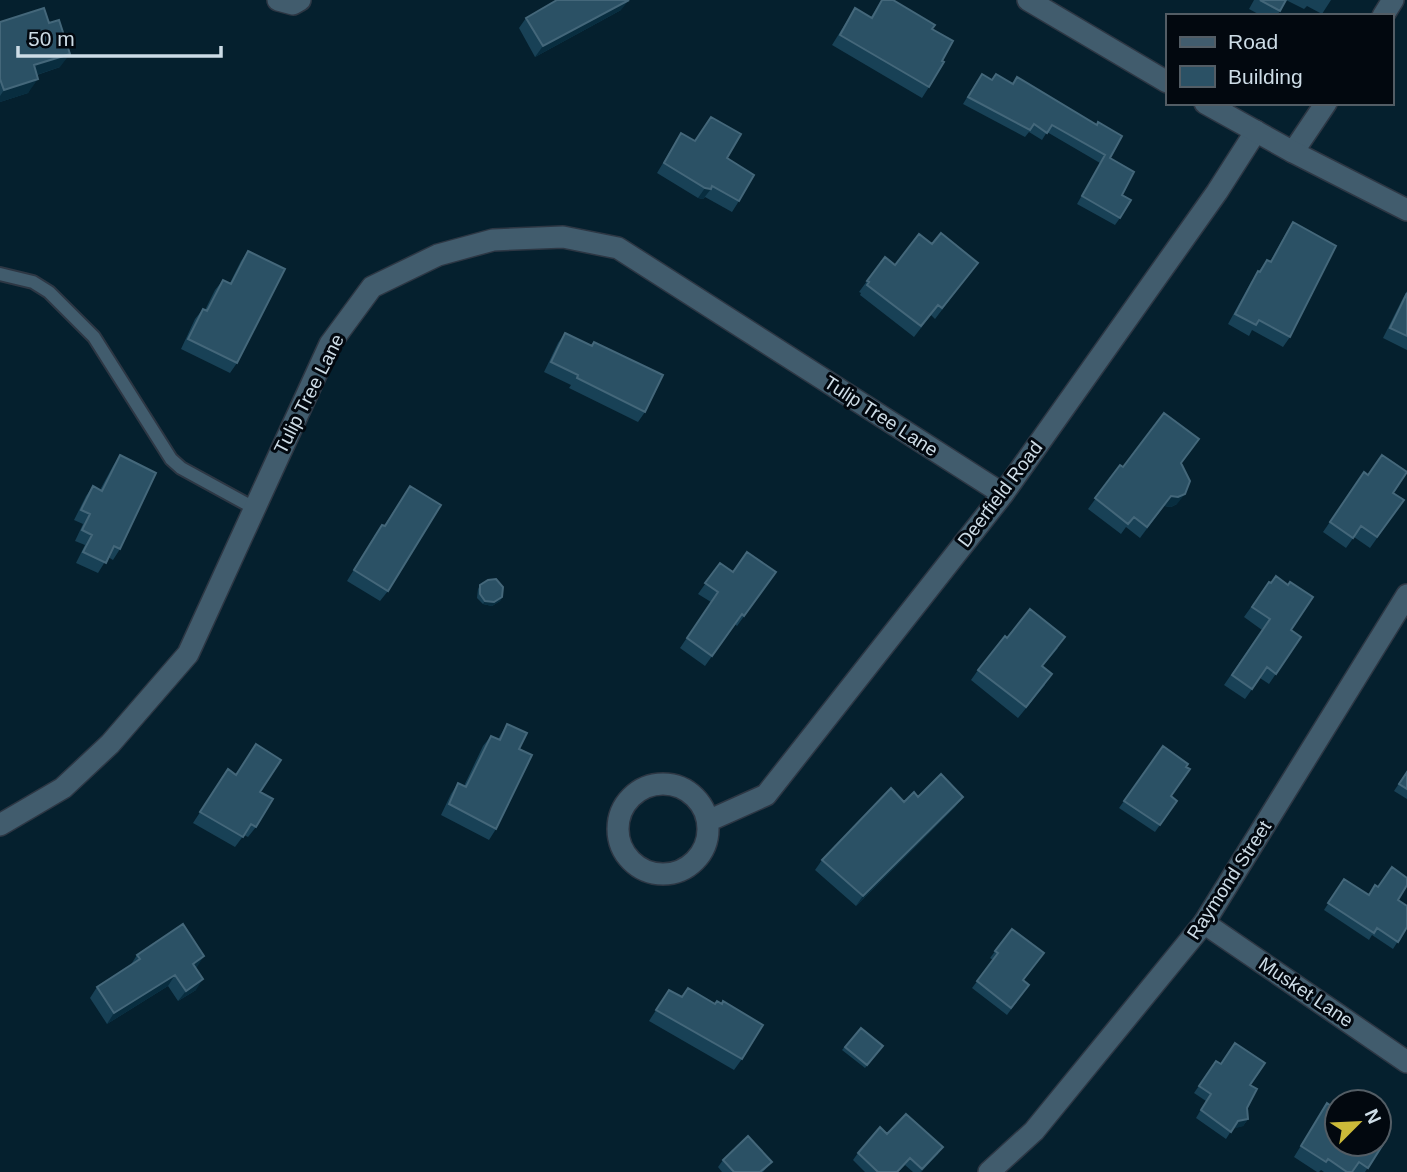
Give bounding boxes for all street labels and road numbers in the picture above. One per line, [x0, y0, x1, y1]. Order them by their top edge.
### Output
street label: Tulip Tree Lane [270, 331, 348, 457]
street label: Tulip Tree Lane [820, 371, 942, 461]
street label: Deerfield Road [953, 437, 1047, 551]
street label: Raymond Street [1183, 816, 1276, 943]
street label: Musket Lane [1255, 953, 1357, 1031]

